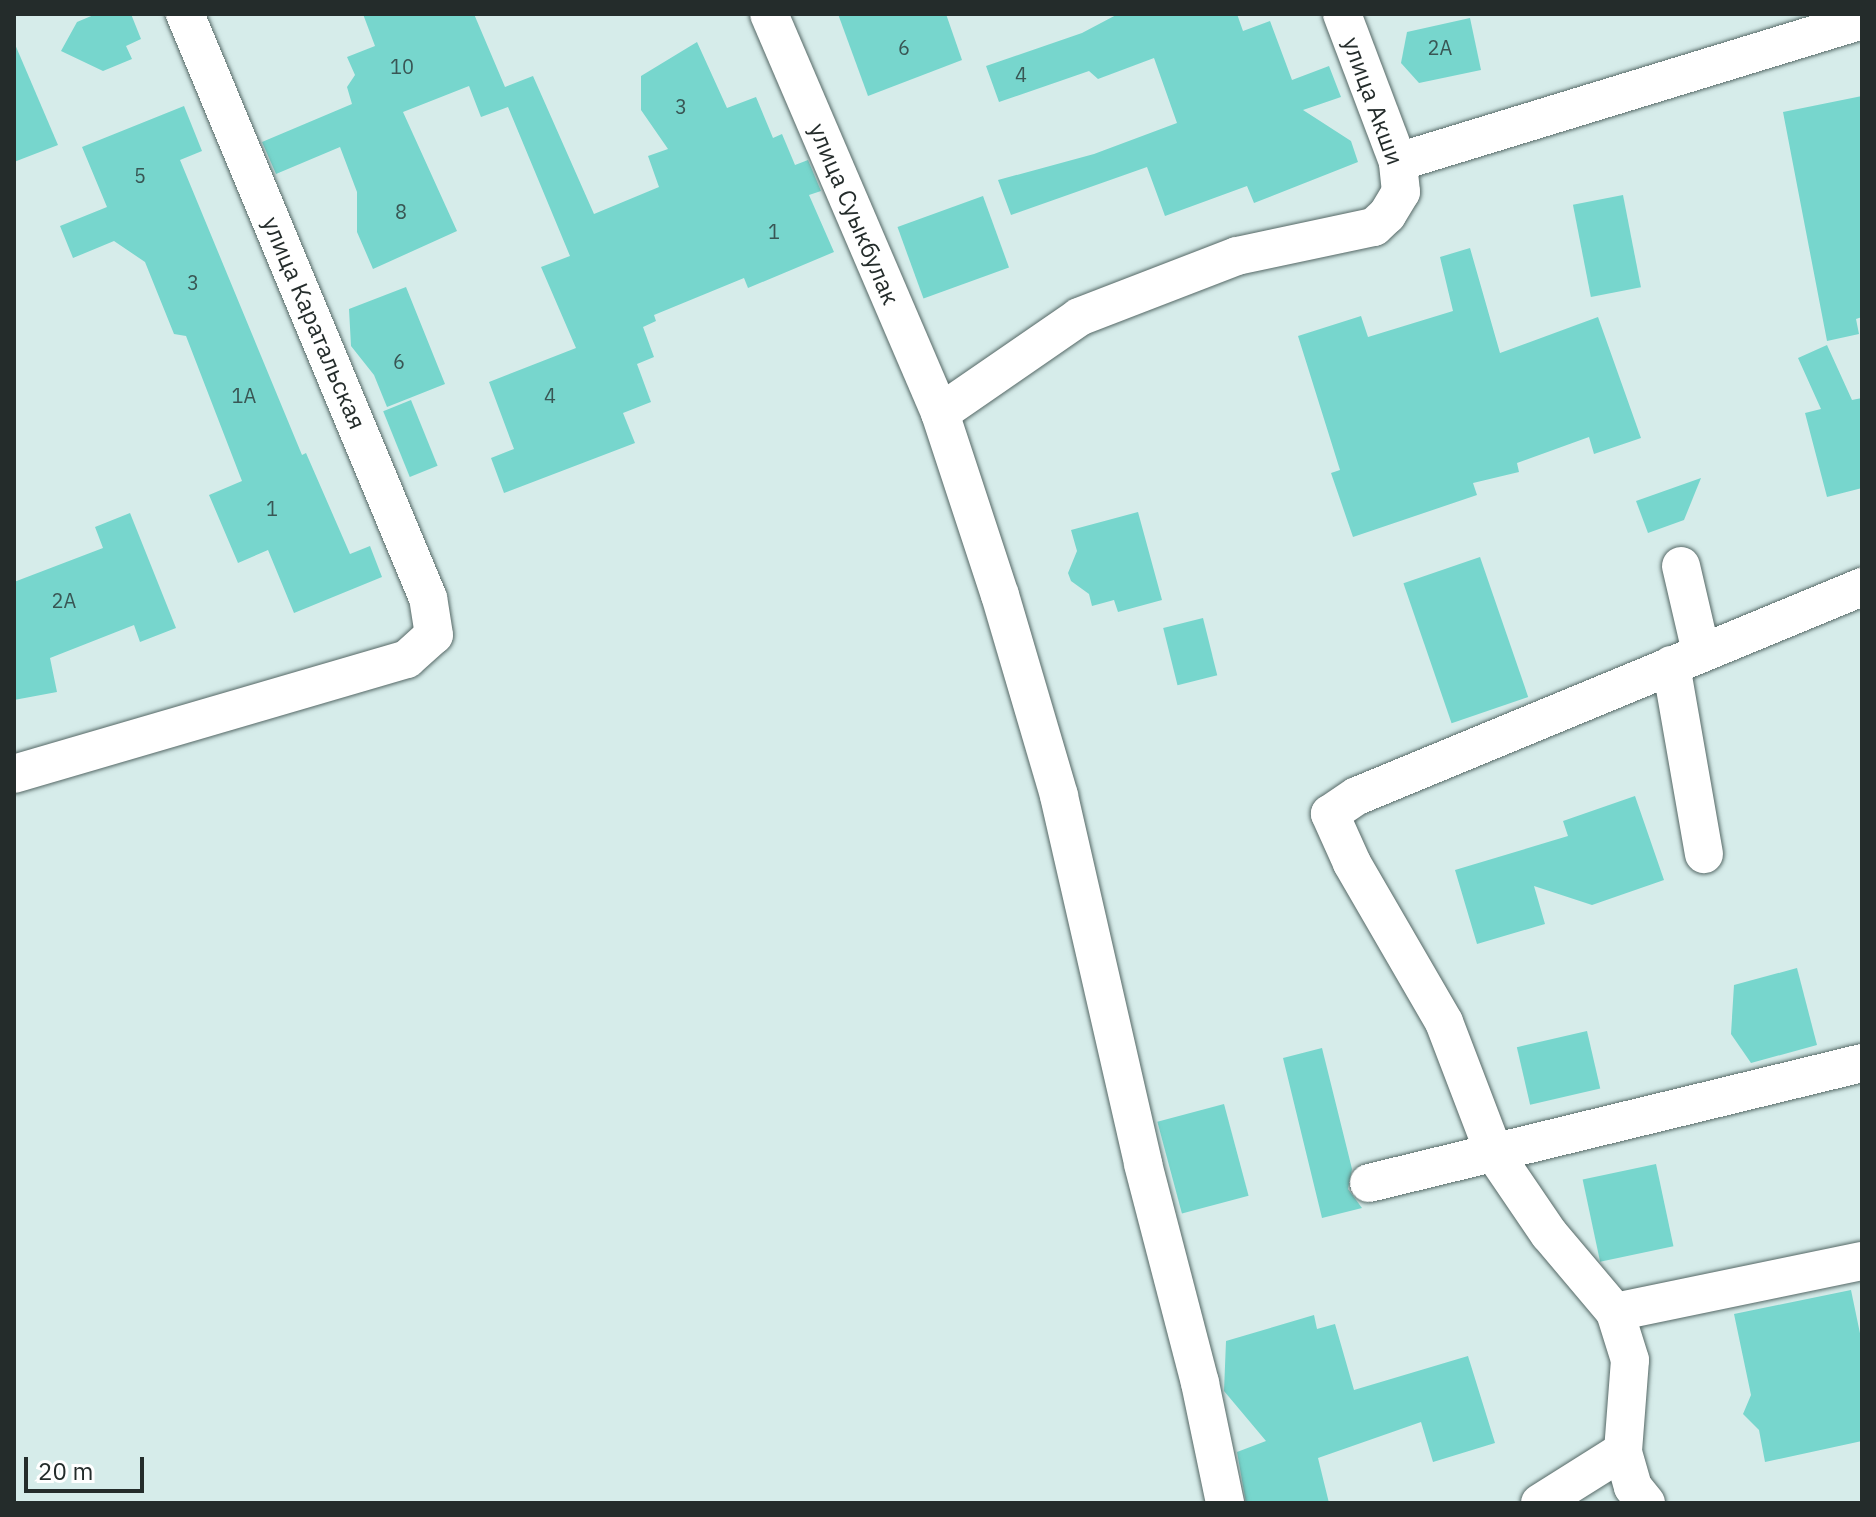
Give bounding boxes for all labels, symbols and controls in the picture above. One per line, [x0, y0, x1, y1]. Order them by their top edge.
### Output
street label: улица Акши [1337, 33, 1409, 169]
house number: 6 [898, 35, 910, 59]
house number: 2А [1428, 35, 1452, 59]
house number: 10 [390, 54, 414, 78]
house number: 4 [1015, 62, 1027, 86]
house number: 3 [675, 94, 687, 118]
street label: улица Суыкбулак [803, 119, 905, 309]
house number: 5 [134, 163, 146, 187]
house number: 8 [395, 199, 407, 223]
street label: улица Каратальская [256, 213, 372, 433]
house number: 1 [768, 219, 780, 243]
house number: 3 [187, 270, 199, 294]
house number: 6 [393, 349, 405, 373]
house number: 1А [232, 383, 256, 407]
house number: 4 [544, 383, 556, 407]
house number: 1 [266, 496, 278, 520]
house number: 2А [52, 588, 76, 612]
scale bar [28, 1441, 148, 1491]
text: 20 m [38, 1455, 93, 1487]

